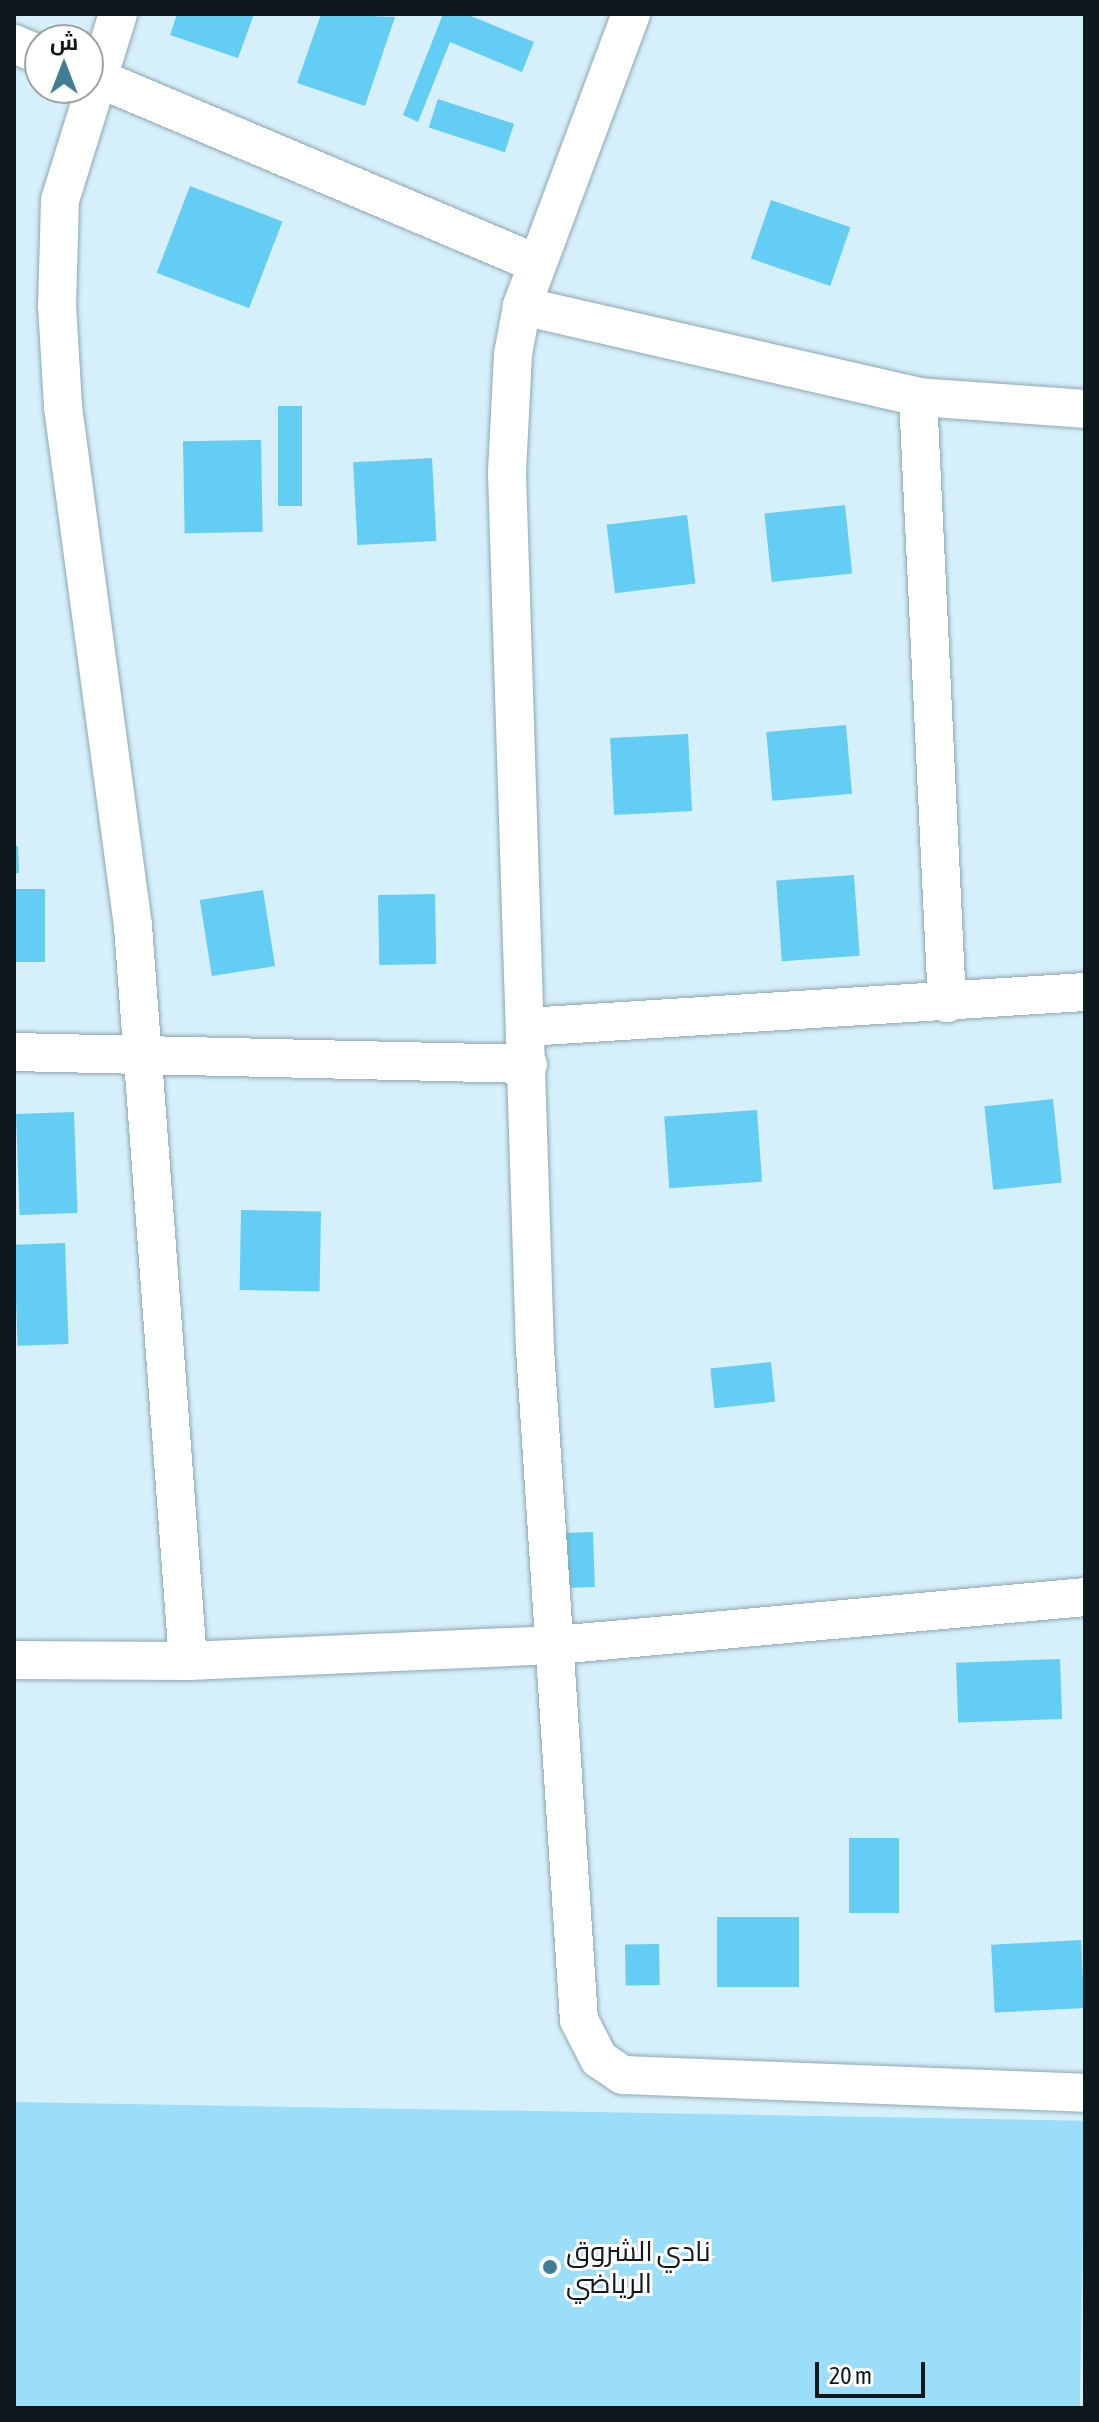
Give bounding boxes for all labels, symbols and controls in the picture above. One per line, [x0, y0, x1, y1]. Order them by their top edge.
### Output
north arrow [24, 24, 104, 104]
text: ش [50, 29, 78, 55]
place label: نادي الشروق الرياضي [566, 2234, 711, 2300]
marker: نادي الشروق الرياضي [541, 2258, 559, 2276]
scale bar [819, 2346, 929, 2396]
text: 20 m [829, 2362, 872, 2389]

